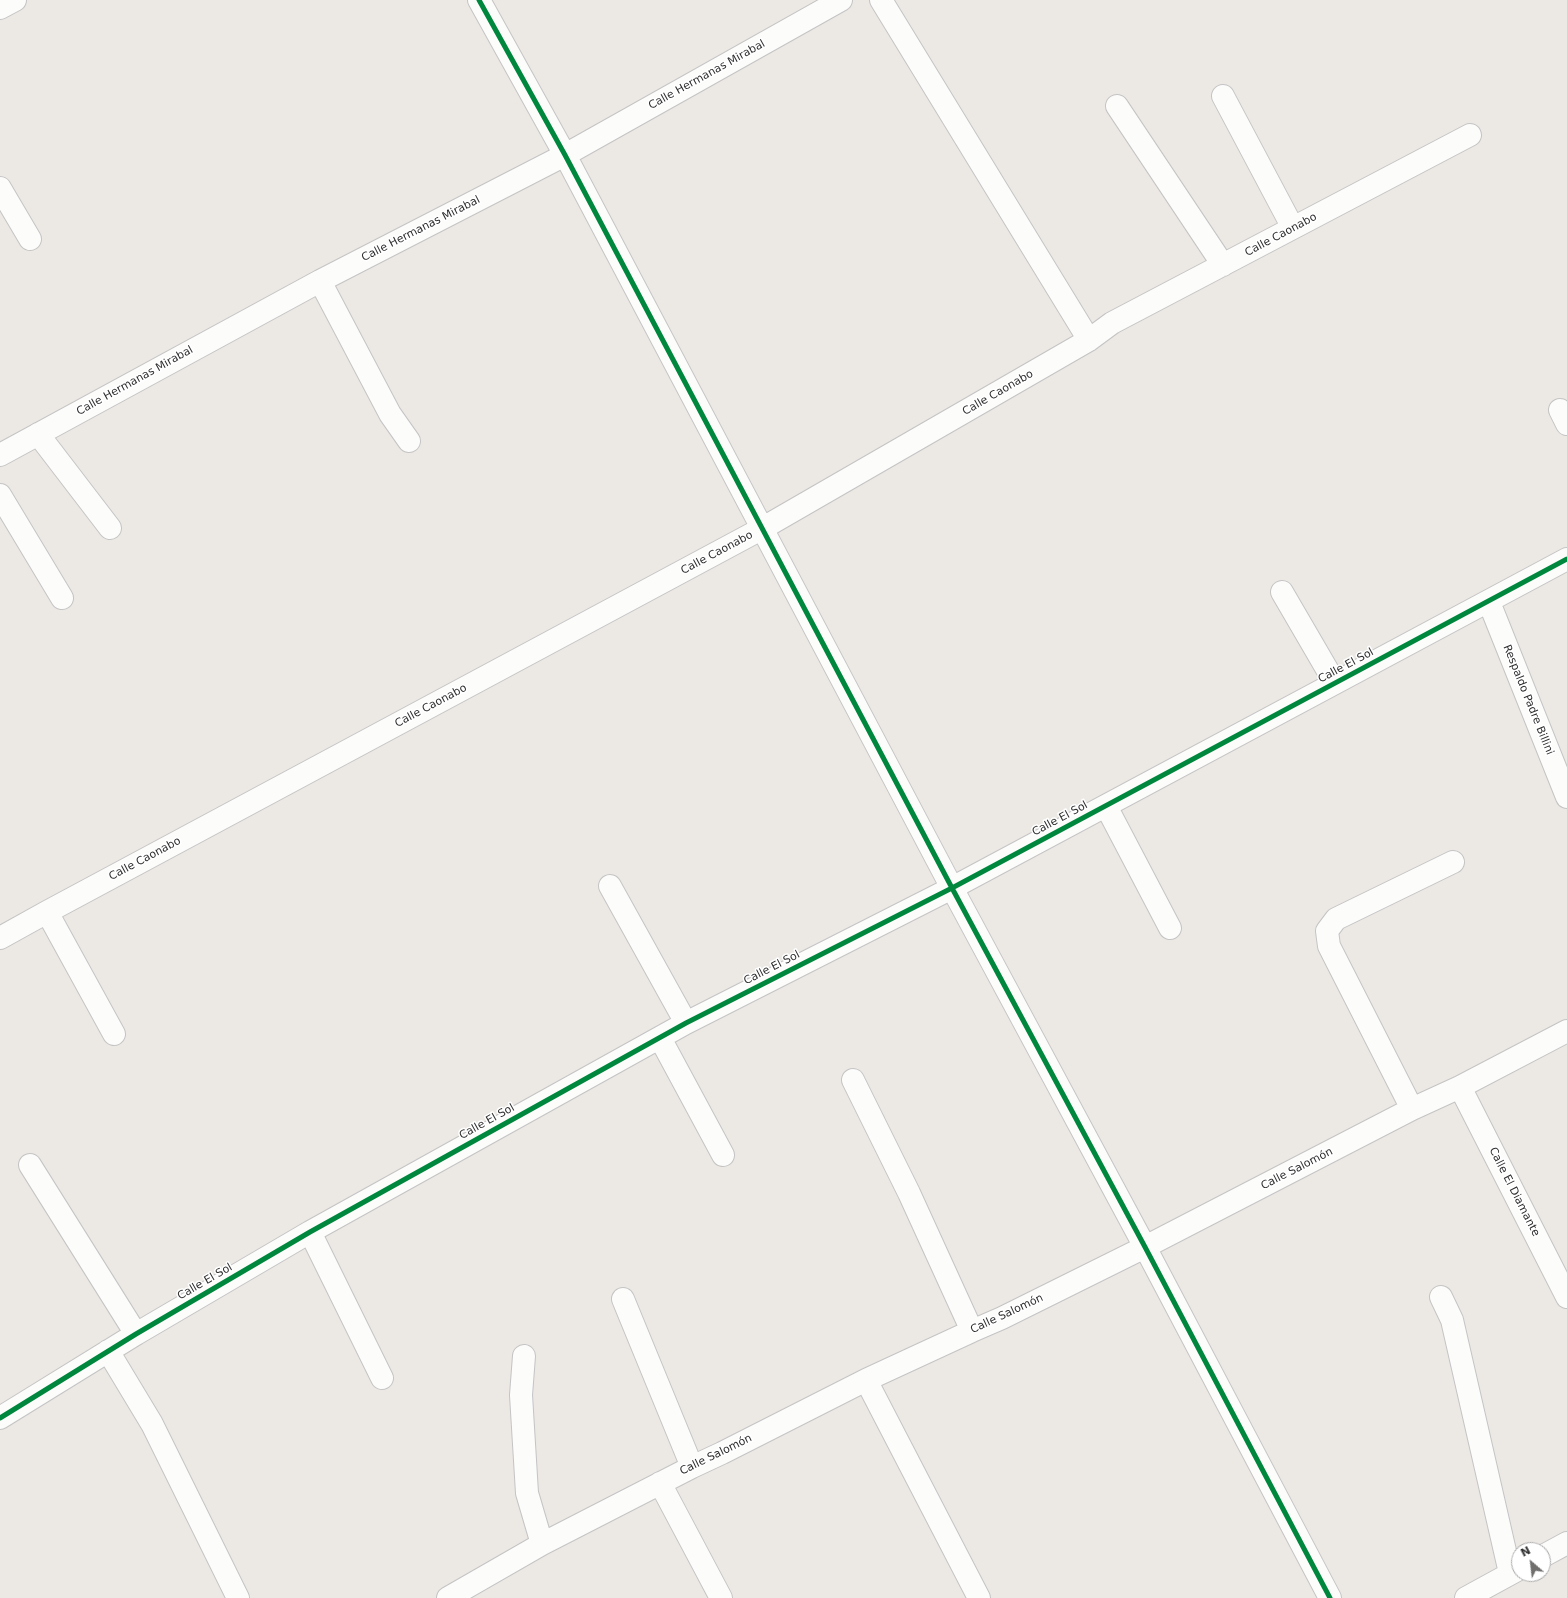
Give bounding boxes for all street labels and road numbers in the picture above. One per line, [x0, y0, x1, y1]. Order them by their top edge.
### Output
street label: Calle Hermanas Mirabal [646, 37, 768, 113]
street label: Calle Hermanas Mirabal [360, 193, 482, 265]
street label: Calle Caonabo [1243, 211, 1319, 259]
street label: Calle Hermanas Mirabal [74, 343, 196, 419]
street label: Calle Caonabo [960, 367, 1036, 419]
street label: Calle Caonabo [679, 529, 755, 577]
street label: Respaldo Padre Billini [1500, 643, 1556, 757]
street label: Calle El Sol [1316, 646, 1376, 686]
street label: Calle Caonabo [393, 682, 469, 730]
street label: Calle El Sol [1030, 799, 1090, 839]
street label: Calle Caonabo [107, 835, 183, 883]
street label: Calle El Sol [742, 948, 802, 988]
street label: Calle El Sol [457, 1101, 517, 1143]
street label: Calle Salomón [1259, 1145, 1335, 1193]
street label: Calle El Diamante [1486, 1145, 1542, 1239]
street label: Calle El Sol [175, 1261, 235, 1303]
street label: Calle Salomón [969, 1291, 1045, 1337]
street label: Calle Salomón [678, 1432, 754, 1478]

